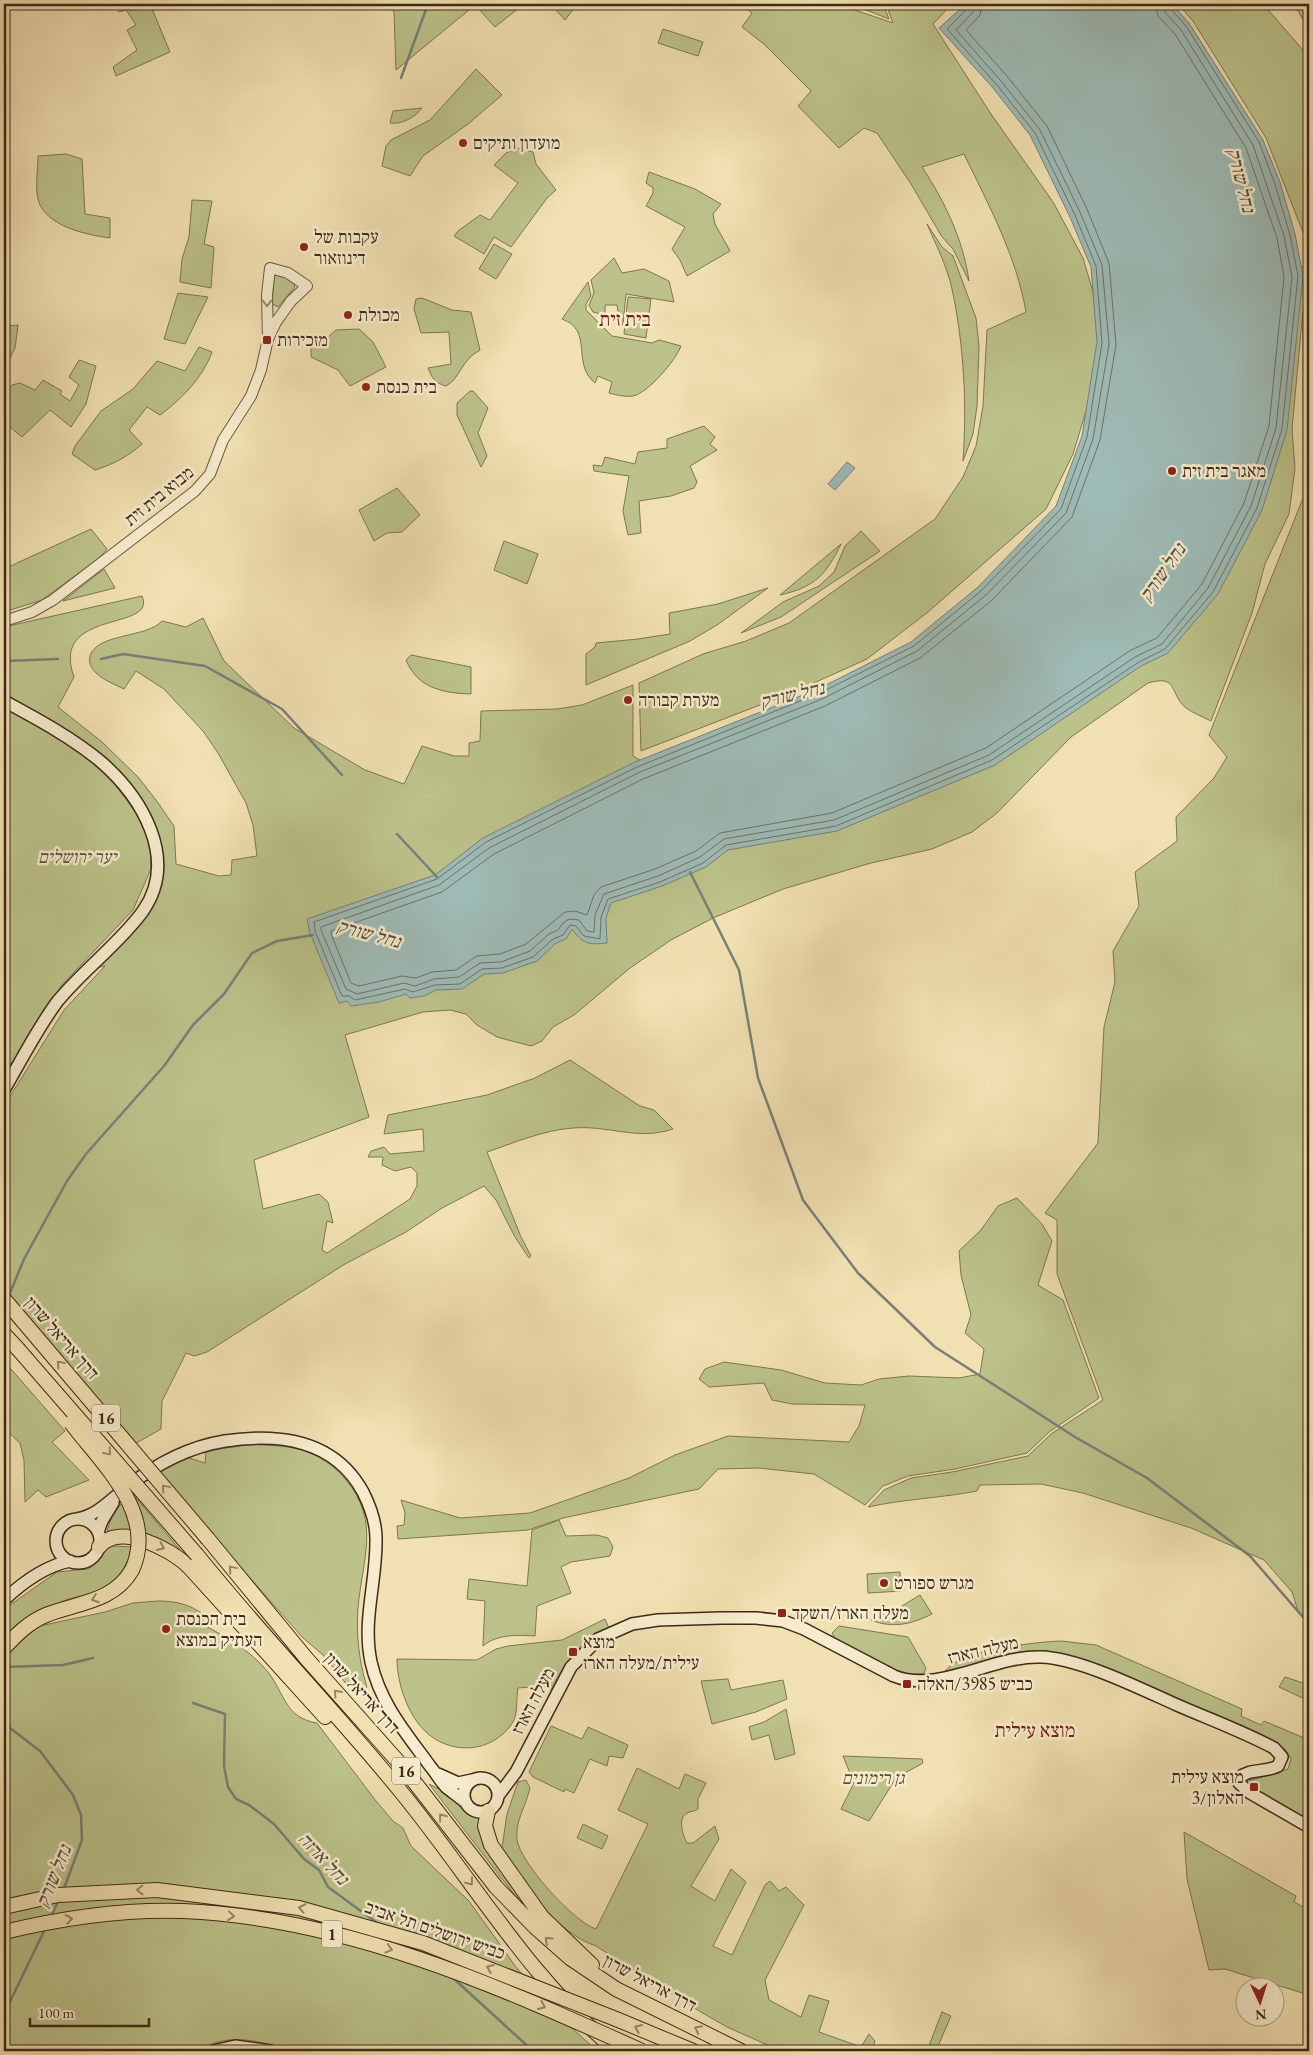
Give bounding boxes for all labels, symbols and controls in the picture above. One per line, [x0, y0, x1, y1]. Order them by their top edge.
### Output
place label: מועדון ותיקים [473, 131, 560, 154]
marker: מועדון ותיקים [457, 137, 469, 149]
water label: נחל שורק [1222, 145, 1262, 216]
place label: עקבות של דינוזאור [314, 225, 379, 269]
marker: עקבות של דינוזאור [298, 241, 310, 253]
one-way arrow [262, 300, 272, 307]
place label: מכולת [358, 303, 400, 326]
district label: בית זית [599, 306, 651, 332]
marker: מכולת [342, 309, 354, 321]
place label: מזכירות [277, 328, 328, 351]
marker: מזכירות [261, 334, 273, 346]
place label: בית כנסת [376, 375, 437, 398]
marker: בית כנסת [360, 381, 372, 393]
place label: מאגר בית זית [1182, 459, 1266, 482]
street label: מבוא בית זית [119, 460, 198, 531]
marker: מאגר בית זית [1166, 465, 1178, 477]
water label: נחל שורק [1133, 537, 1192, 606]
water label: נחל שורק [758, 675, 828, 714]
place label: מערת קבורה [638, 688, 719, 711]
marker: מערת קבורה [622, 694, 634, 706]
park label: יער ירושלים [38, 845, 118, 868]
water label: נחל שורק [334, 913, 405, 954]
street label: דרך אריאל שרון [20, 1291, 105, 1384]
one-way arrow [56, 1361, 65, 1370]
road number: 16 [92, 1405, 120, 1432]
one-way arrow [102, 1446, 110, 1455]
one-way arrow [162, 1484, 171, 1493]
one-way arrow [156, 1540, 165, 1551]
one-way arrow [229, 1565, 238, 1574]
place label: מגרש ספורט [894, 1571, 974, 1594]
marker: מגרש ספורט [878, 1577, 890, 1589]
one-way arrow [91, 1593, 99, 1603]
place label: מעלה הארז/השקד [792, 1601, 909, 1624]
place label: בית הכנסת העתיק במוצא [176, 1607, 263, 1651]
marker: מעלה הארז/השקד [776, 1607, 788, 1619]
marker: בית הכנסת העתיק במוצא [160, 1623, 172, 1635]
place label: מוצא עילית/מעלה הארז [583, 1630, 699, 1674]
street label: מעלה הארז [945, 1630, 1021, 1669]
marker: מוצא עילית/מעלה הארז [567, 1646, 579, 1658]
street label: דרך אריאל שרון [320, 1647, 405, 1738]
street label: מעלה הארז [505, 1664, 560, 1738]
place label: כביש 3985/האלה [917, 1672, 1033, 1695]
marker: כביש 3985/האלה [901, 1678, 913, 1690]
one-way arrow [334, 1689, 343, 1698]
district label: מוצא עילית [994, 1717, 1076, 1743]
road number: 16 [392, 1758, 420, 1784]
place label: מוצא עילית 3/האלון [1171, 1765, 1244, 1809]
park label: גן רימונים [842, 1766, 905, 1789]
marker: מוצא עילית 3/האלון [1248, 1781, 1260, 1793]
one-way arrow [439, 1814, 447, 1823]
water label: נחל ארזה [293, 1827, 356, 1891]
water label: נחל שורק [30, 1840, 78, 1911]
one-way arrow [464, 1876, 473, 1886]
one-way arrow [136, 1885, 144, 1895]
street label: כביש ירושלים תל אביב [362, 1895, 508, 1964]
one-way arrow [297, 1904, 306, 1914]
one-way arrow [227, 1910, 235, 1921]
one-way arrow [64, 1914, 73, 1924]
road number: 1 [322, 1920, 342, 1948]
one-way arrow [545, 1936, 554, 1945]
one-way arrow [385, 1944, 393, 1954]
street label: דרך אריאל שרון [600, 1948, 701, 2017]
one-way arrow [486, 1964, 495, 1974]
north arrow [1236, 1978, 1286, 2028]
scale bar [30, 1995, 149, 2027]
one-way arrow [537, 1999, 546, 2010]
text: 100 m [38, 2003, 75, 2022]
text: N [1254, 2006, 1267, 2024]
one-way arrow [634, 2024, 643, 2035]
one-way arrow [694, 2025, 703, 2035]

